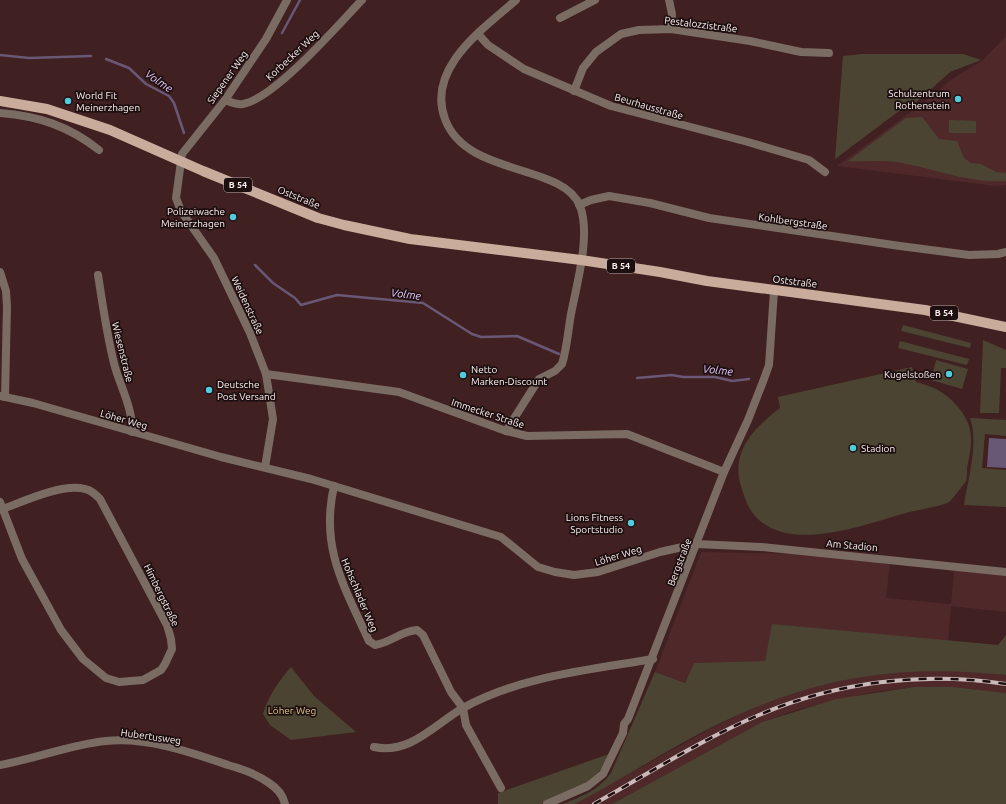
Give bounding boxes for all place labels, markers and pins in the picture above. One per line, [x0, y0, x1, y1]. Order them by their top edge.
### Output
place label: Schulzentrum Rothenstein [888, 88, 950, 111]
place label: World Fit Meinerzhagen [76, 90, 140, 113]
marker: Schulzentrum Rothenstein [953, 94, 963, 104]
marker: World Fit Meinerzhagen [63, 96, 73, 106]
place label: Polizeiwache Meinerzhagen [161, 206, 225, 229]
marker: Polizeiwache Meinerzhagen [228, 212, 238, 222]
place label: Netto Marken-Discount [471, 364, 547, 387]
place label: Kugelstoßen [884, 369, 941, 380]
marker: Kugelstoßen [944, 369, 954, 379]
marker: Netto Marken-Discount [458, 370, 468, 380]
place label: Deutsche Post Versand [217, 379, 276, 402]
marker: Deutsche Post Versand [204, 385, 214, 395]
marker: Stadion [848, 443, 858, 453]
place label: Stadion [861, 443, 895, 454]
place label: Lions Fitness Sportstudio [566, 512, 623, 535]
marker: Lions Fitness Sportstudio [626, 518, 636, 528]

